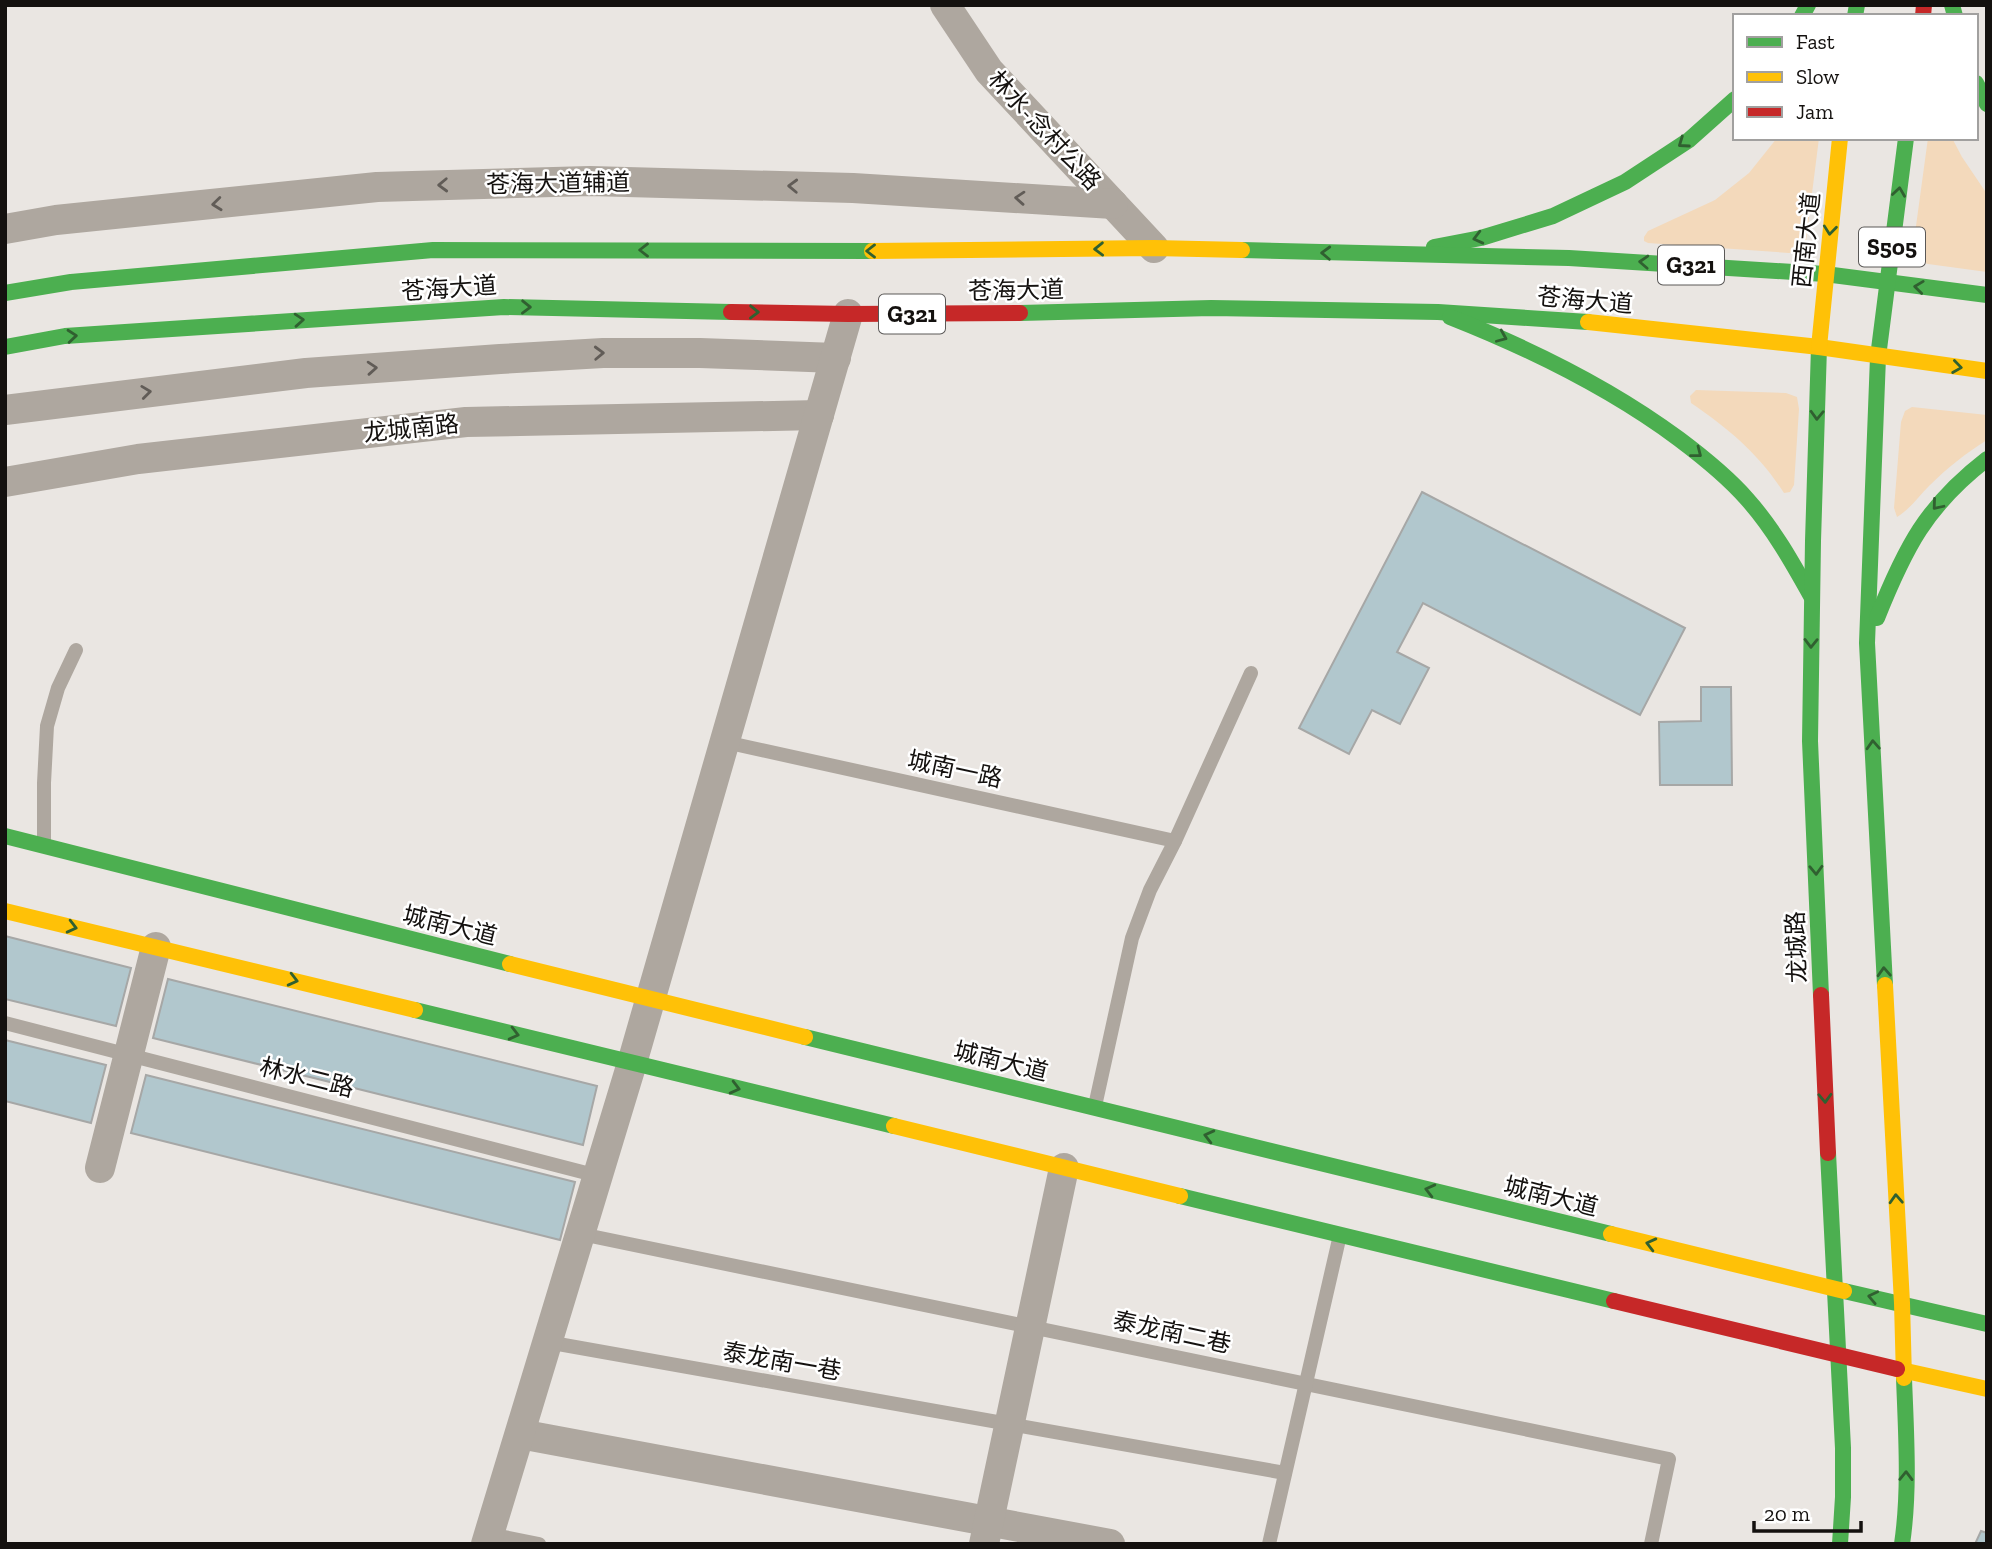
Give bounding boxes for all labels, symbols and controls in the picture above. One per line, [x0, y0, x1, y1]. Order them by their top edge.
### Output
legend [1733, 14, 1978, 140]
text: Fast [1796, 29, 1835, 54]
street label: 林水-念村公路 [982, 64, 1108, 196]
text: Slow [1796, 64, 1839, 89]
text: Jam [1796, 99, 1833, 124]
one-way arrow [1678, 135, 1691, 147]
street label: 苍海大道辅道 [486, 167, 630, 199]
one-way arrow [438, 178, 449, 193]
one-way arrow [787, 178, 798, 194]
one-way arrow [1892, 186, 1907, 198]
one-way arrow [1015, 191, 1026, 206]
street label: 西南大道 [1787, 191, 1825, 289]
one-way arrow [211, 196, 222, 211]
one-way arrow [1823, 225, 1838, 236]
road number: S505 [1859, 228, 1925, 266]
one-way arrow [1472, 229, 1484, 244]
one-way arrow [1093, 241, 1103, 257]
one-way arrow [638, 242, 648, 258]
one-way arrow [865, 243, 876, 259]
one-way arrow [1320, 245, 1331, 261]
road number: G321 [1658, 246, 1724, 284]
one-way arrow [1638, 255, 1649, 270]
street label: 苍海大道 [400, 270, 498, 306]
street label: 苍海大道 [968, 275, 1064, 305]
one-way arrow [1913, 279, 1925, 294]
street label: 苍海大道 [1536, 281, 1634, 319]
road number: G321 [879, 294, 945, 334]
one-way arrow [522, 299, 532, 315]
one-way arrow [749, 304, 760, 320]
one-way arrow [294, 313, 305, 328]
one-way arrow [67, 328, 78, 343]
one-way arrow [1494, 329, 1507, 343]
one-way arrow [594, 346, 605, 361]
one-way arrow [1951, 360, 1962, 375]
one-way arrow [367, 361, 378, 376]
one-way arrow [140, 385, 152, 400]
street label: 龙城南路 [362, 409, 460, 447]
one-way arrow [1809, 410, 1824, 421]
one-way arrow [1689, 444, 1701, 457]
one-way arrow [1932, 497, 1945, 509]
one-way arrow [1803, 638, 1819, 649]
one-way arrow [1865, 739, 1880, 750]
street label: 城南一路 [905, 745, 1005, 793]
one-way arrow [1808, 865, 1823, 876]
street label: 城南大道 [400, 899, 500, 951]
street label: 龙城路 [1780, 911, 1812, 983]
one-way arrow [65, 919, 77, 933]
one-way arrow [1877, 966, 1892, 977]
one-way arrow [287, 972, 299, 987]
one-way arrow [508, 1026, 520, 1040]
street label: 城南大道 [951, 1035, 1051, 1087]
street label: 林水二路 [257, 1051, 357, 1103]
one-way arrow [729, 1080, 741, 1094]
one-way arrow [1817, 1092, 1832, 1103]
one-way arrow [1203, 1130, 1215, 1144]
street label: 城南大道 [1501, 1170, 1601, 1222]
one-way arrow [1424, 1184, 1436, 1198]
one-way arrow [1889, 1194, 1904, 1205]
one-way arrow [1645, 1238, 1657, 1252]
one-way arrow [1867, 1291, 1879, 1305]
street label: 泰龙南二巷 [1110, 1305, 1234, 1359]
street label: 泰龙南一巷 [720, 1336, 844, 1386]
one-way arrow [1898, 1470, 1913, 1481]
scale bar [1754, 1490, 1861, 1534]
text: 20 m [1764, 1501, 1810, 1526]

